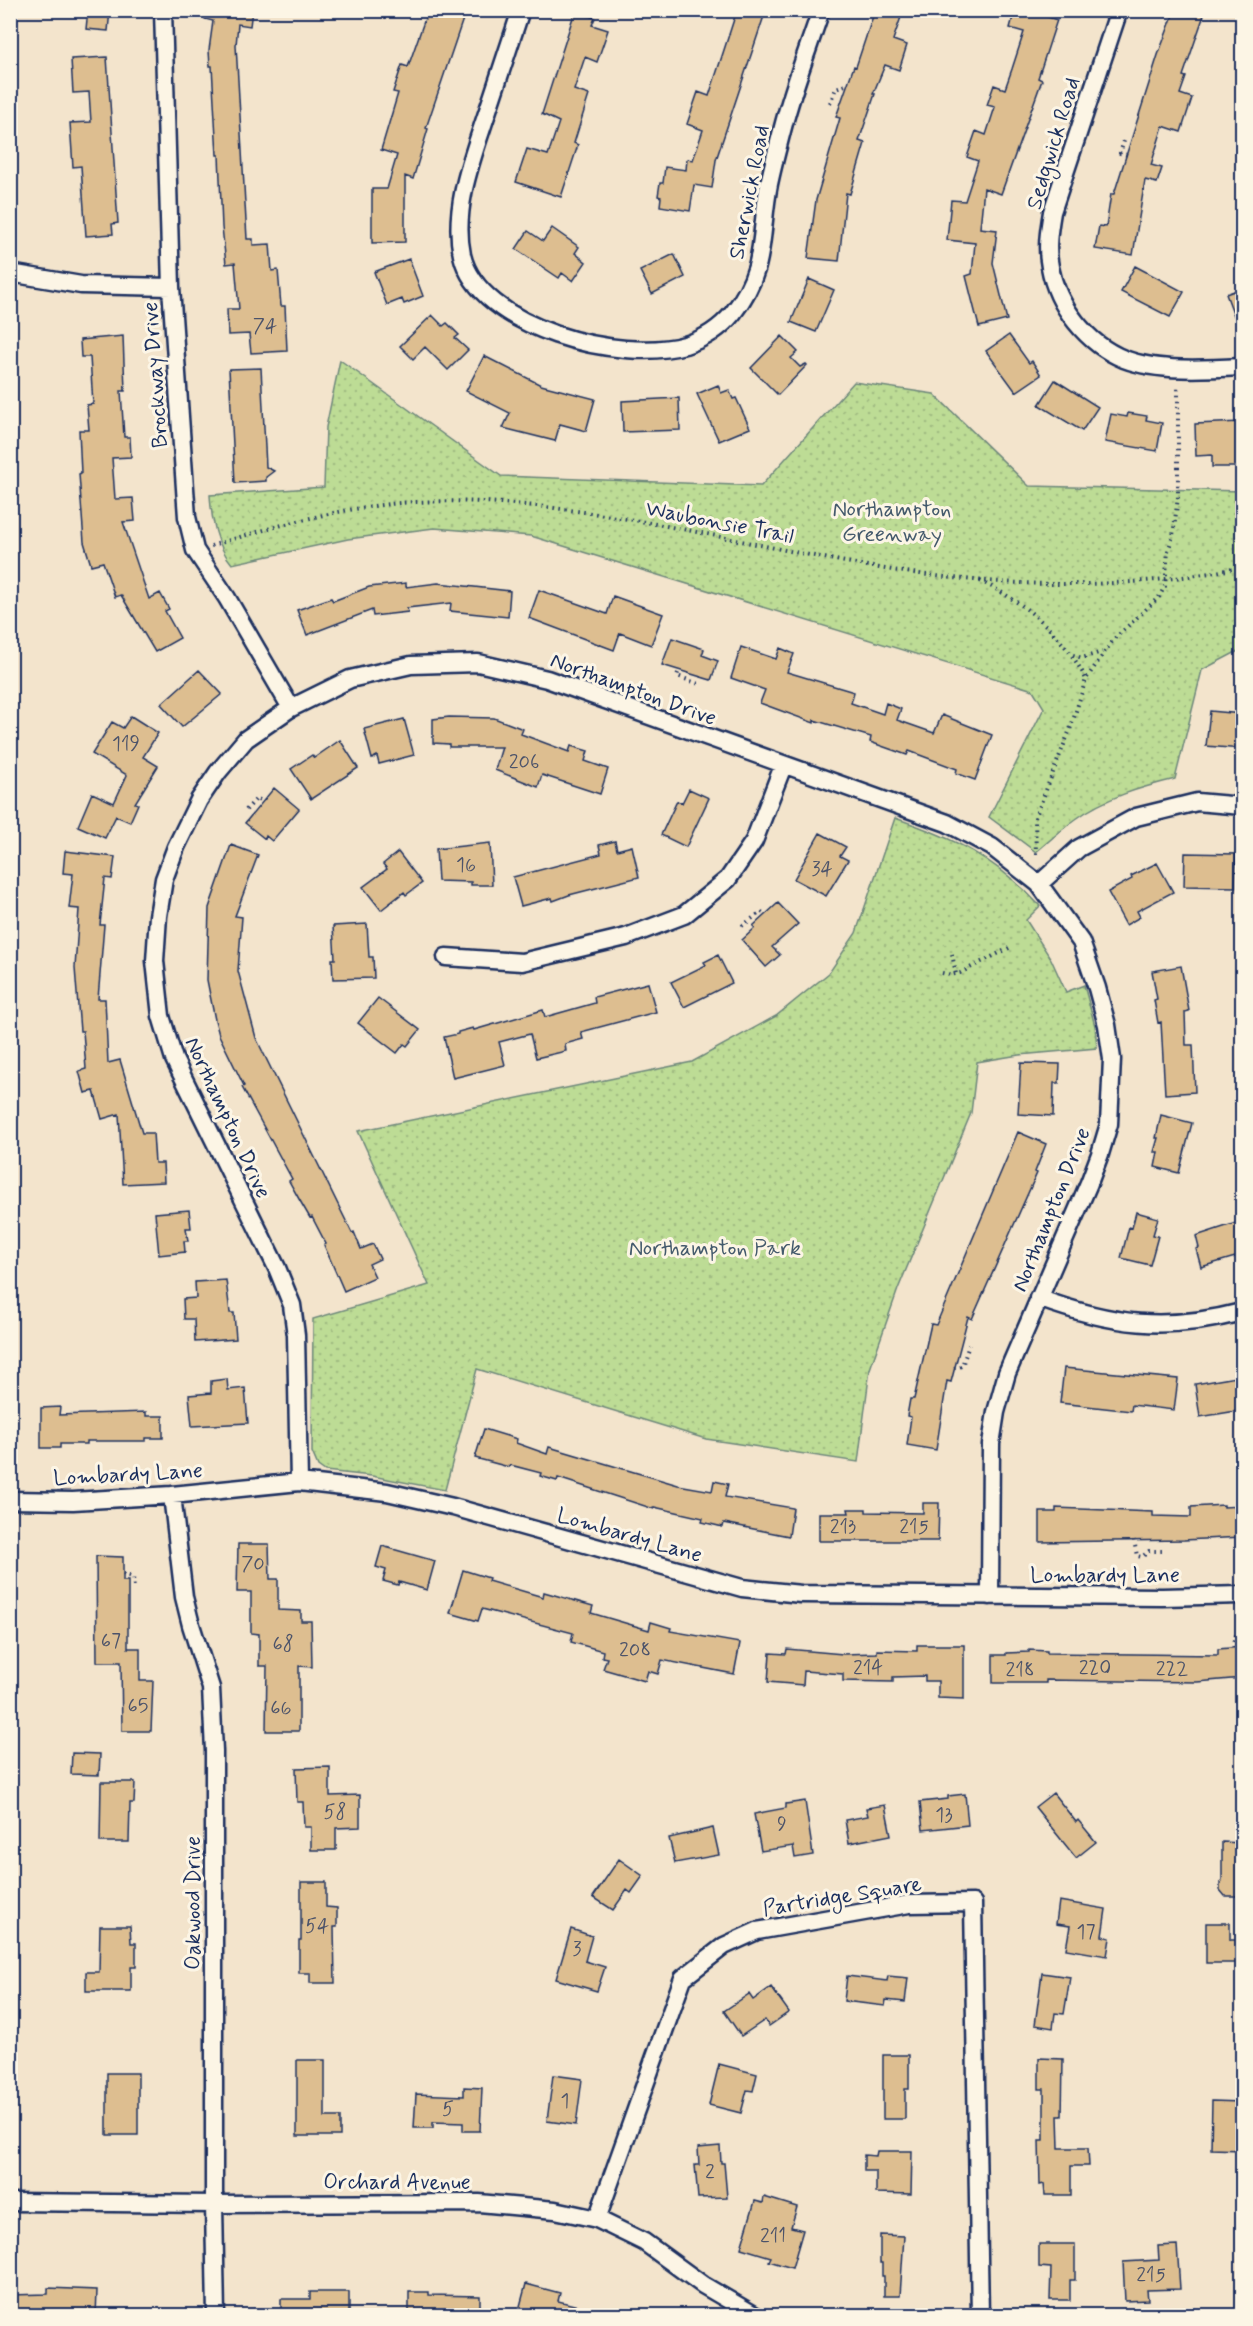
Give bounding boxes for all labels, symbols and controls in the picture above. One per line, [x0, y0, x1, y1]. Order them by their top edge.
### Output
street label: Sedgwick Road [1021, 74, 1090, 214]
street label: Sherwick Road [723, 123, 777, 262]
street label: Brockway Drive [137, 301, 175, 449]
house number: 74 [253, 313, 277, 340]
street label: Waubonsie Trail [643, 495, 796, 551]
park label: Northampton Greenway [833, 496, 951, 549]
street label: Northampton Drive [546, 647, 720, 733]
house number: 119 [112, 731, 140, 758]
house number: 206 [509, 749, 539, 776]
house number: 16 [456, 852, 476, 879]
house number: 34 [811, 856, 833, 883]
street label: Northampton Drive [178, 1033, 277, 1203]
street label: Northampton Drive [1006, 1123, 1098, 1296]
park label: Northampton Park [629, 1235, 801, 1263]
street label: Lombardy Lane [53, 1457, 204, 1493]
street label: Lombardy Lane [554, 1502, 705, 1570]
house number: 213 [830, 1514, 856, 1541]
house number: 215 [899, 1514, 929, 1541]
house number: 70 [241, 1551, 265, 1578]
street label: Lombardy Lane [1030, 1562, 1180, 1590]
house number: 67 [101, 1628, 121, 1655]
house number: 68 [272, 1631, 294, 1658]
house number: 208 [619, 1637, 651, 1664]
house number: 214 [853, 1655, 883, 1682]
house number: 220 [1079, 1655, 1111, 1682]
house number: 222 [1156, 1656, 1188, 1683]
house number: 218 [1005, 1657, 1035, 1684]
house number: 65 [128, 1693, 148, 1720]
house number: 66 [270, 1695, 292, 1722]
house number: 58 [324, 1799, 346, 1826]
house number: 13 [935, 1802, 953, 1829]
house number: 9 [777, 1811, 787, 1838]
street label: Oakwood Drive [180, 1836, 208, 1970]
street label: Partridge Square [761, 1871, 924, 1926]
house number: 54 [305, 1913, 329, 1940]
house number: 17 [1077, 1919, 1096, 1946]
house number: 3 [572, 1936, 582, 1963]
house number: 1 [561, 2088, 569, 2115]
house number: 5 [442, 2096, 454, 2123]
house number: 2 [705, 2159, 715, 2186]
street label: Orchard Avenue [323, 2169, 471, 2197]
house number: 211 [760, 2223, 786, 2250]
house number: 215 [1136, 2262, 1166, 2289]

